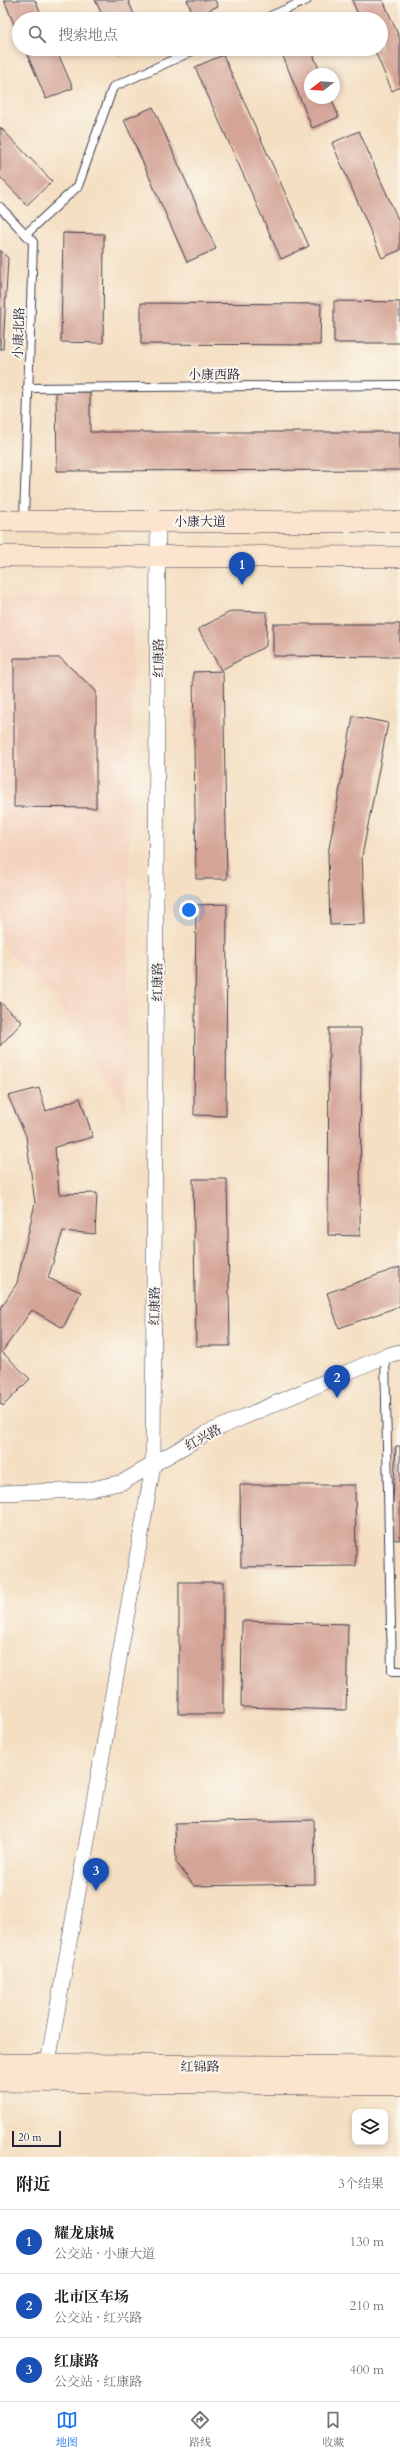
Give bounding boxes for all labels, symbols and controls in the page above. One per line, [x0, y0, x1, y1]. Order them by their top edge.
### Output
search box [12, 12, 388, 56]
icon: search [26, 23, 48, 45]
text: 搜索地点 [58, 25, 118, 45]
north arrow [304, 68, 340, 104]
street label: 小康北路 [9, 307, 29, 359]
street label: 小康西路 [188, 366, 240, 384]
street label: 小康大道 [174, 513, 226, 531]
pin: 1 [229, 552, 255, 585]
street label: 红康路 [150, 638, 168, 678]
your location [179, 900, 199, 920]
street label: 红康路 [149, 962, 167, 1002]
street label: 红康路 [146, 1286, 164, 1326]
pin: 2 [324, 1365, 350, 1398]
street label: 红兴路 [182, 1421, 225, 1455]
pin: 3 [83, 1858, 109, 1891]
street label: 红锦路 [180, 2058, 220, 2076]
map controls [352, 2109, 388, 2145]
button: layers [352, 2109, 388, 2145]
scale bar [12, 2129, 61, 2148]
text: 20 m [18, 2130, 42, 2145]
text: 附近 [16, 2173, 50, 2196]
text: 3个结果 [338, 2175, 384, 2193]
text: 耀龙康城 [54, 2223, 114, 2243]
text: 1 [26, 2233, 32, 2251]
text: 130 m [350, 2233, 384, 2251]
text: 公交站 · 小康大道 [54, 2245, 155, 2263]
text: 北市区车场 [54, 2287, 129, 2307]
text: 2 [26, 2297, 32, 2315]
text: 210 m [350, 2297, 384, 2315]
text: 公交站 · 红兴路 [54, 2309, 142, 2327]
text: 红康路 [54, 2351, 99, 2371]
text: 3 [26, 2361, 32, 2379]
text: 400 m [350, 2361, 384, 2379]
text: 公交站 · 红康路 [54, 2373, 142, 2391]
tab: 地图 [56, 2409, 78, 2450]
tab: 路线 [189, 2409, 211, 2450]
tab: 收藏 [322, 2409, 344, 2450]

